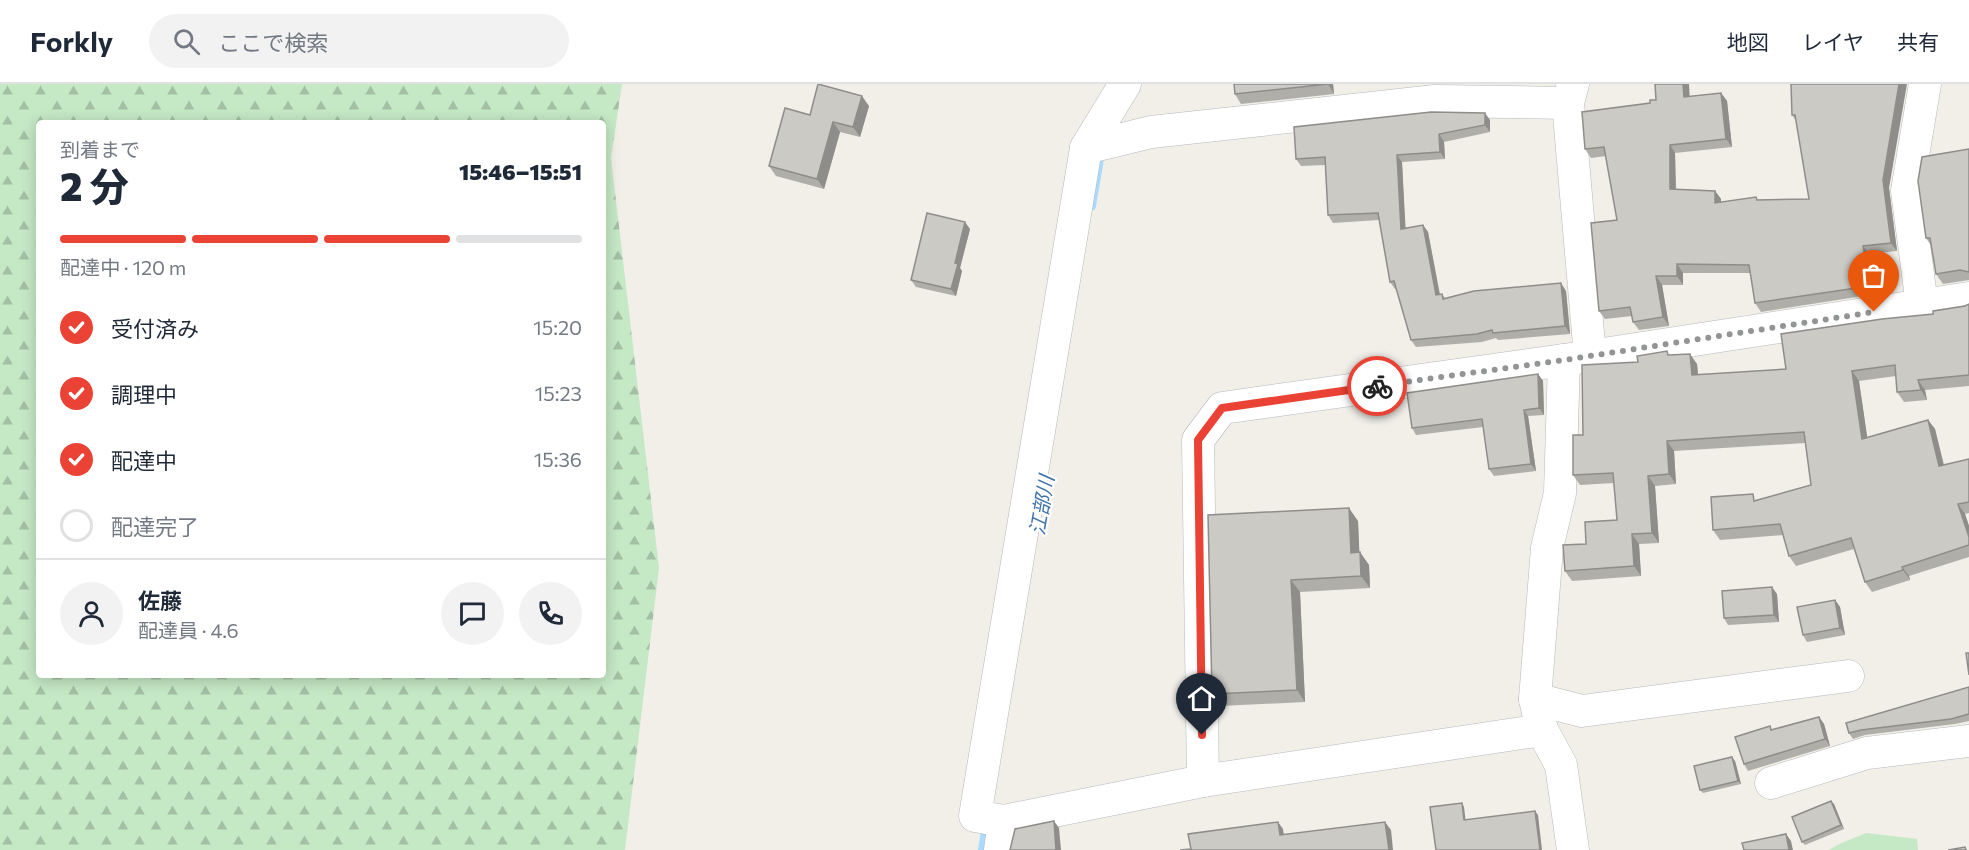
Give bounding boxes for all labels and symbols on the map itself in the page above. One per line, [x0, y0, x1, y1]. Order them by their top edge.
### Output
pin [1848, 250, 1899, 312]
courier [1347, 356, 1407, 416]
water label: 江部川 [1024, 471, 1058, 537]
pin [1176, 673, 1227, 735]

